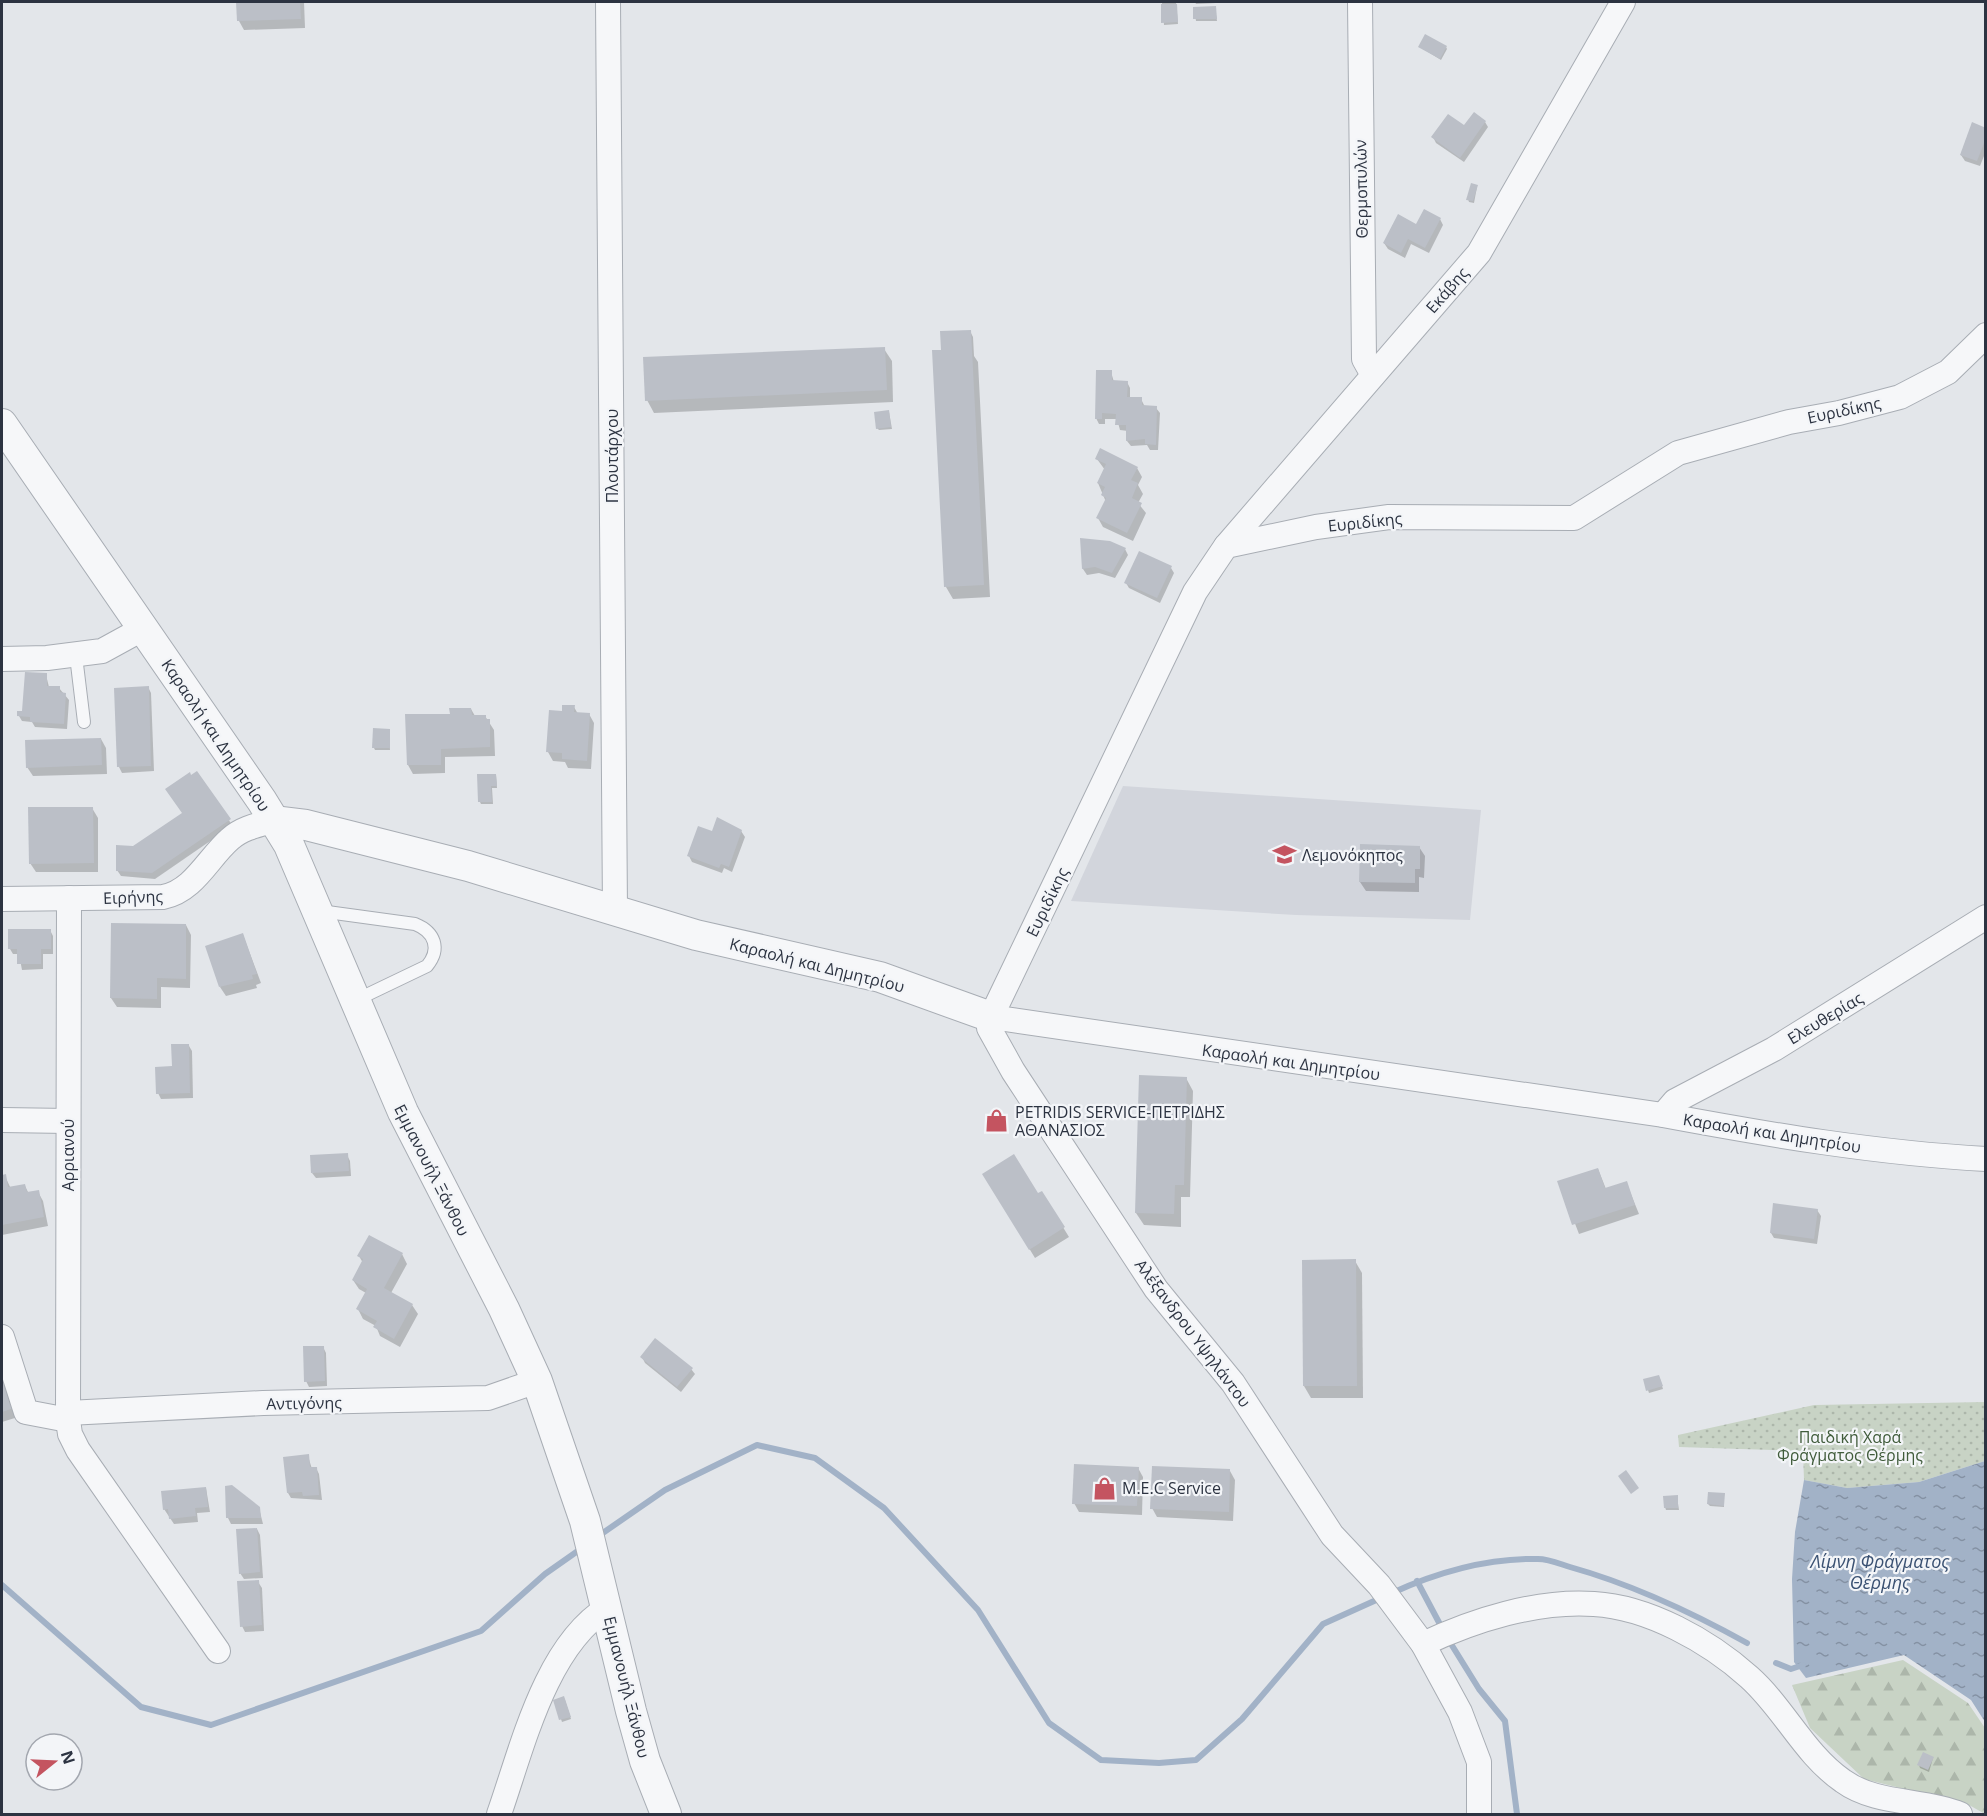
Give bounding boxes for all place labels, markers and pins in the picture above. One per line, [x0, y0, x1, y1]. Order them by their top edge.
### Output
school or university icon: Λεμονόκηπος [1271, 842, 1297, 868]
place label: Λεμονόκηπος [1302, 844, 1403, 866]
place label: PETRIDIS SERVICE-ΠΕΤΡΙΔΗΣ ΑΘΑΝΑΣΙΟΣ [1015, 1101, 1225, 1141]
shop icon: PETRIDIS SERVICE-ΠΕΤΡΙΔΗΣ ΑΘΑΝΑΣΙΟΣ [984, 1108, 1010, 1134]
shop icon: M.E.C Service [1091, 1475, 1117, 1501]
place label: M.E.C Service [1122, 1477, 1221, 1499]

